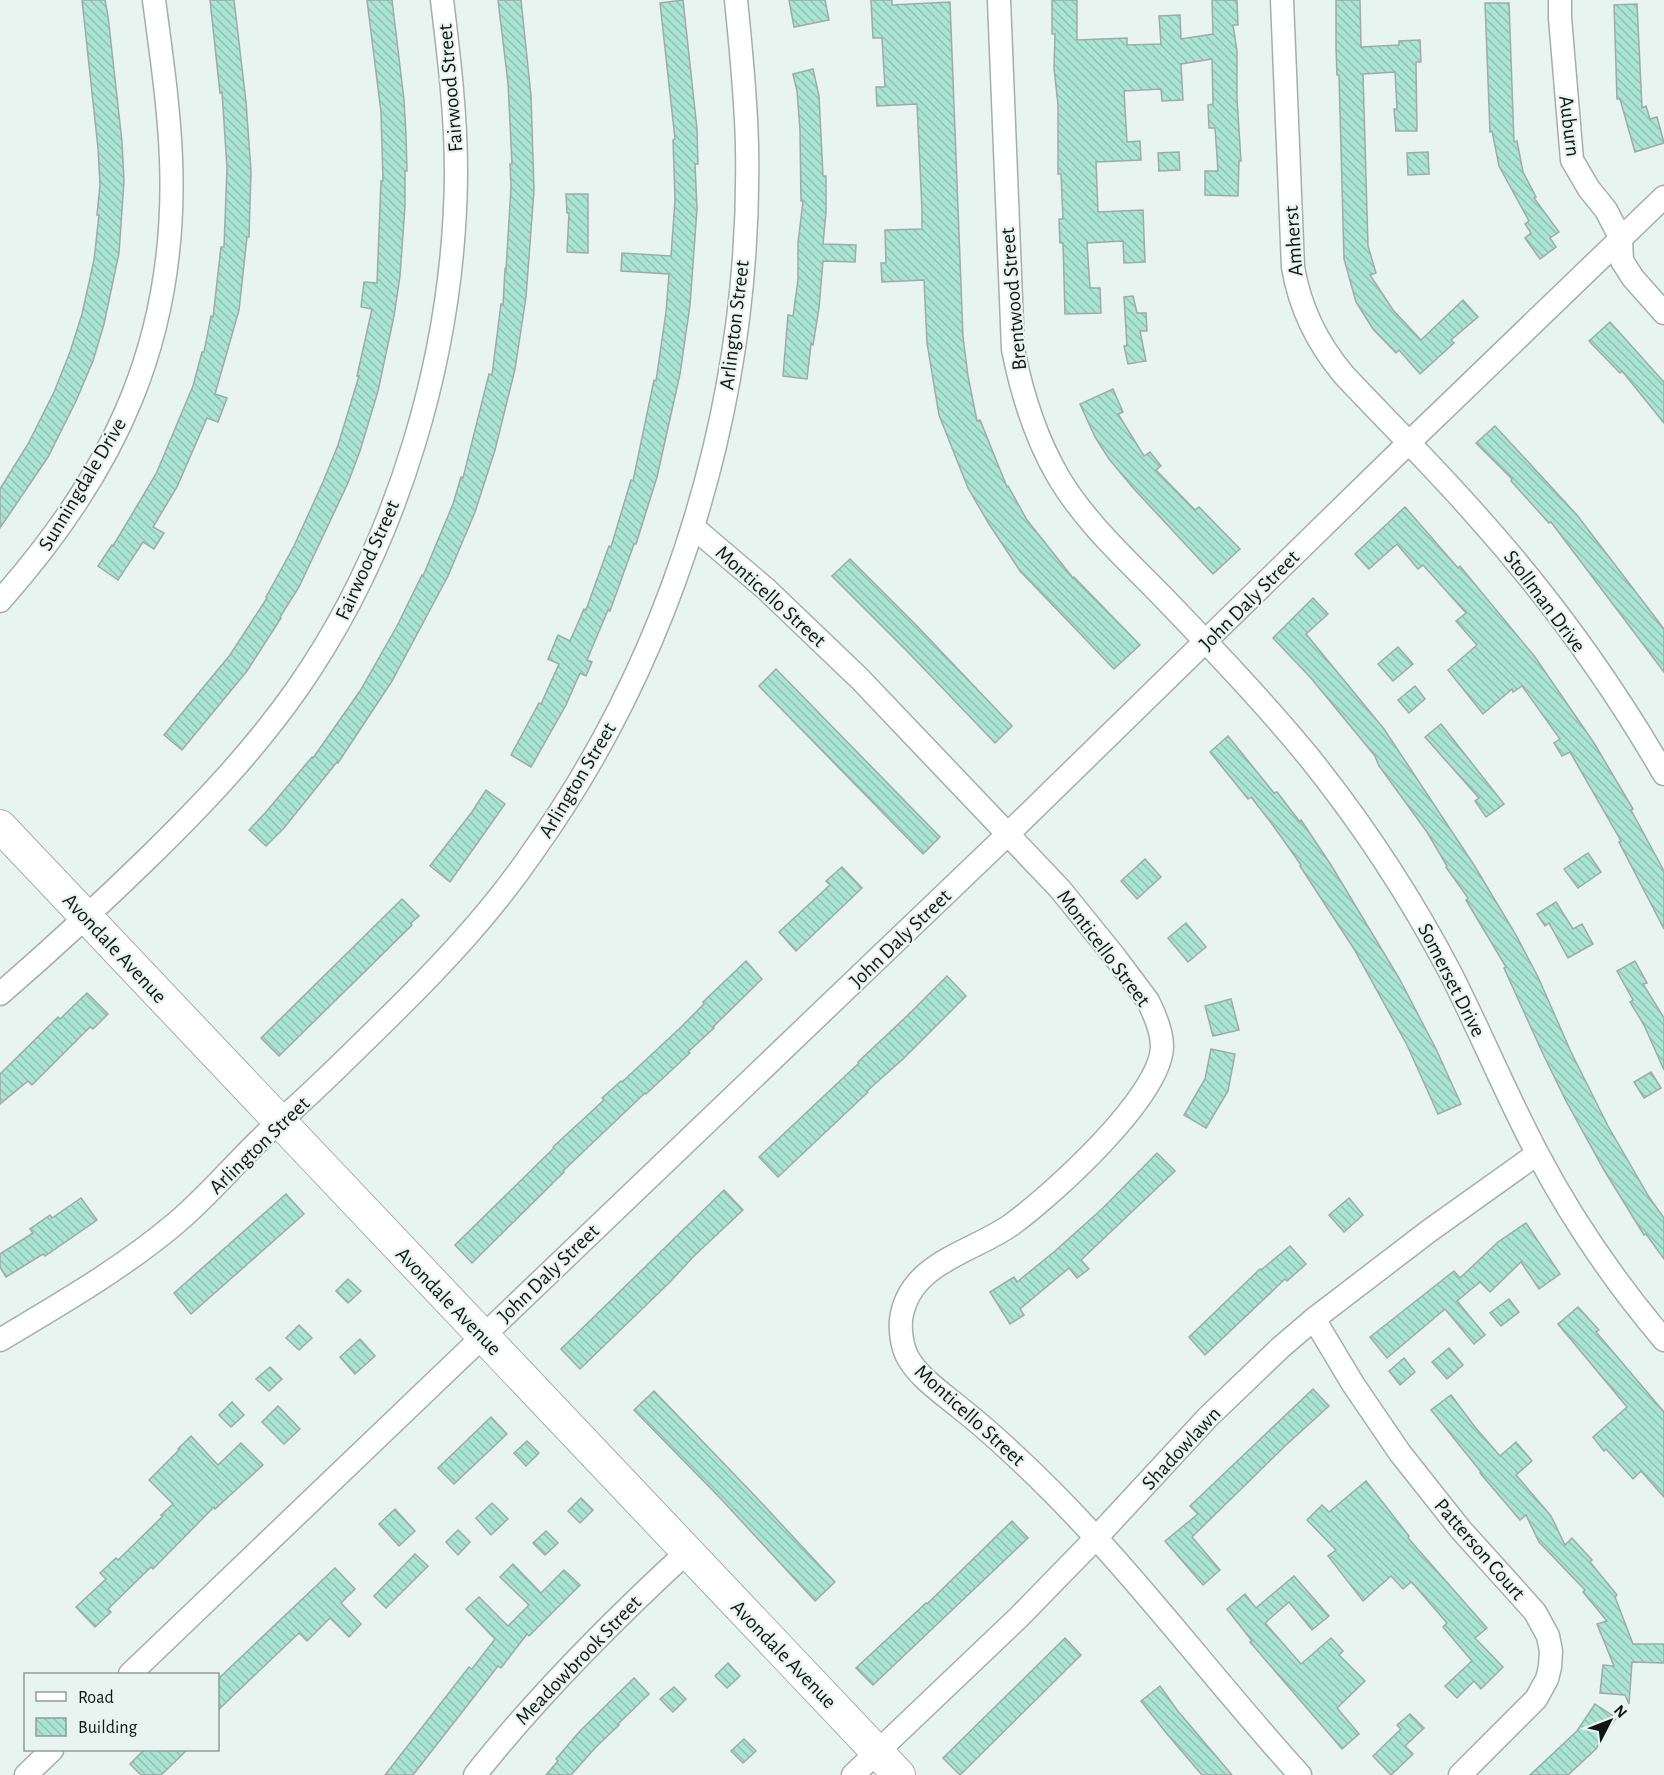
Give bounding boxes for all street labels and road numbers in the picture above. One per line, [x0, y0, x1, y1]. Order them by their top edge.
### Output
street label: Fairwood Street [434, 23, 467, 153]
street label: Auburn [1555, 94, 1584, 158]
street label: Amherst [1281, 205, 1306, 277]
street label: Brentwood Street [997, 226, 1030, 371]
street label: Arlington Street [716, 259, 753, 391]
street label: Sunningdale Drive [35, 414, 130, 554]
street label: Fairwood Street [332, 497, 403, 623]
street label: Monticello Street [712, 542, 830, 651]
street label: John Daly Street [1195, 546, 1304, 654]
street label: Stollman Drive [1500, 547, 1589, 656]
street label: Arlington Street [535, 719, 620, 842]
street label: John Daly Street [846, 885, 955, 992]
street label: Monticello Street [1053, 886, 1154, 1011]
street label: Avondale Avenue [59, 889, 171, 1007]
street label: Somerset Drive [1414, 920, 1489, 1040]
street label: Arlington Street [205, 1092, 314, 1198]
street label: John Daly Street [494, 1220, 603, 1327]
street label: Avondale Avenue [392, 1243, 505, 1360]
street label: Monticello Street [911, 1361, 1029, 1470]
street label: Shadowlawn [1138, 1403, 1225, 1494]
street label: Patterson Court [1430, 1495, 1529, 1604]
street label: Meadowbrook Street [511, 1591, 646, 1729]
street label: Avondale Avenue [727, 1596, 840, 1713]

